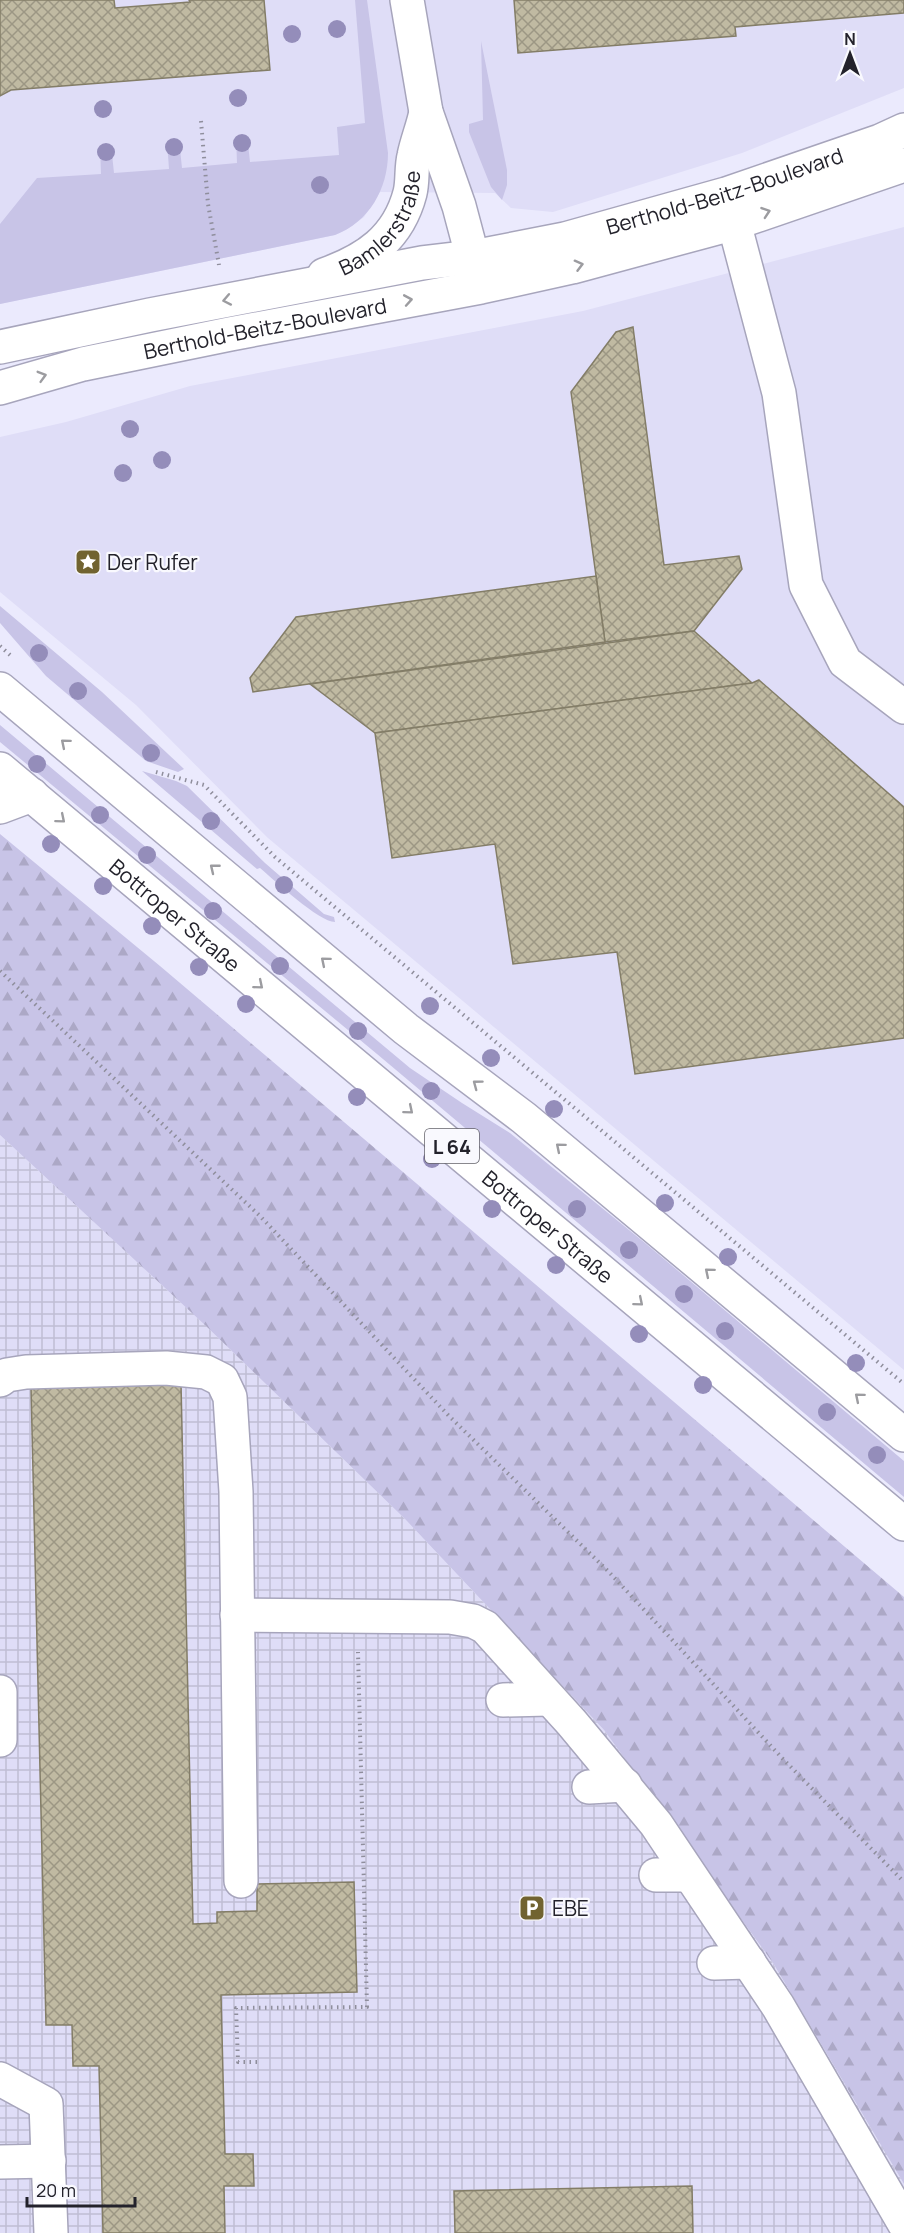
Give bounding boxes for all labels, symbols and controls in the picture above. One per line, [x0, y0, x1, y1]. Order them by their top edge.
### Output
north arrow [820, 24, 880, 84]
text: N [844, 28, 856, 50]
street label: Berthold-Beitz-Boulevard [603, 141, 847, 241]
street label: Bamlerstraße [334, 170, 426, 282]
one-way arrow [761, 207, 771, 220]
one-way arrow [574, 260, 584, 273]
street label: Berthold-Beitz-Boulevard [141, 291, 389, 365]
one-way arrow [222, 293, 232, 306]
one-way arrow [404, 295, 413, 307]
one-way arrow [36, 371, 46, 383]
place icon: Der Rufer [73, 547, 103, 577]
place label: Der Rufer [107, 548, 198, 576]
one-way arrow [61, 740, 72, 751]
one-way arrow [54, 812, 65, 823]
street label: Bottroper Straße [104, 852, 246, 978]
one-way arrow [210, 865, 221, 876]
one-way arrow [321, 957, 332, 968]
one-way arrow [252, 977, 263, 988]
one-way arrow [472, 1080, 483, 1091]
one-way arrow [402, 1102, 413, 1113]
road number: L 64 [425, 1129, 479, 1163]
one-way arrow [556, 1143, 567, 1154]
street label: Bottroper Straße [477, 1164, 619, 1289]
one-way arrow [705, 1268, 716, 1279]
one-way arrow [632, 1295, 643, 1306]
one-way arrow [855, 1393, 866, 1404]
parking icon: EBE [517, 1893, 547, 1923]
place label: EBE [552, 1894, 589, 1922]
scale bar [27, 2170, 135, 2208]
text: 20 m [36, 2178, 76, 2202]

